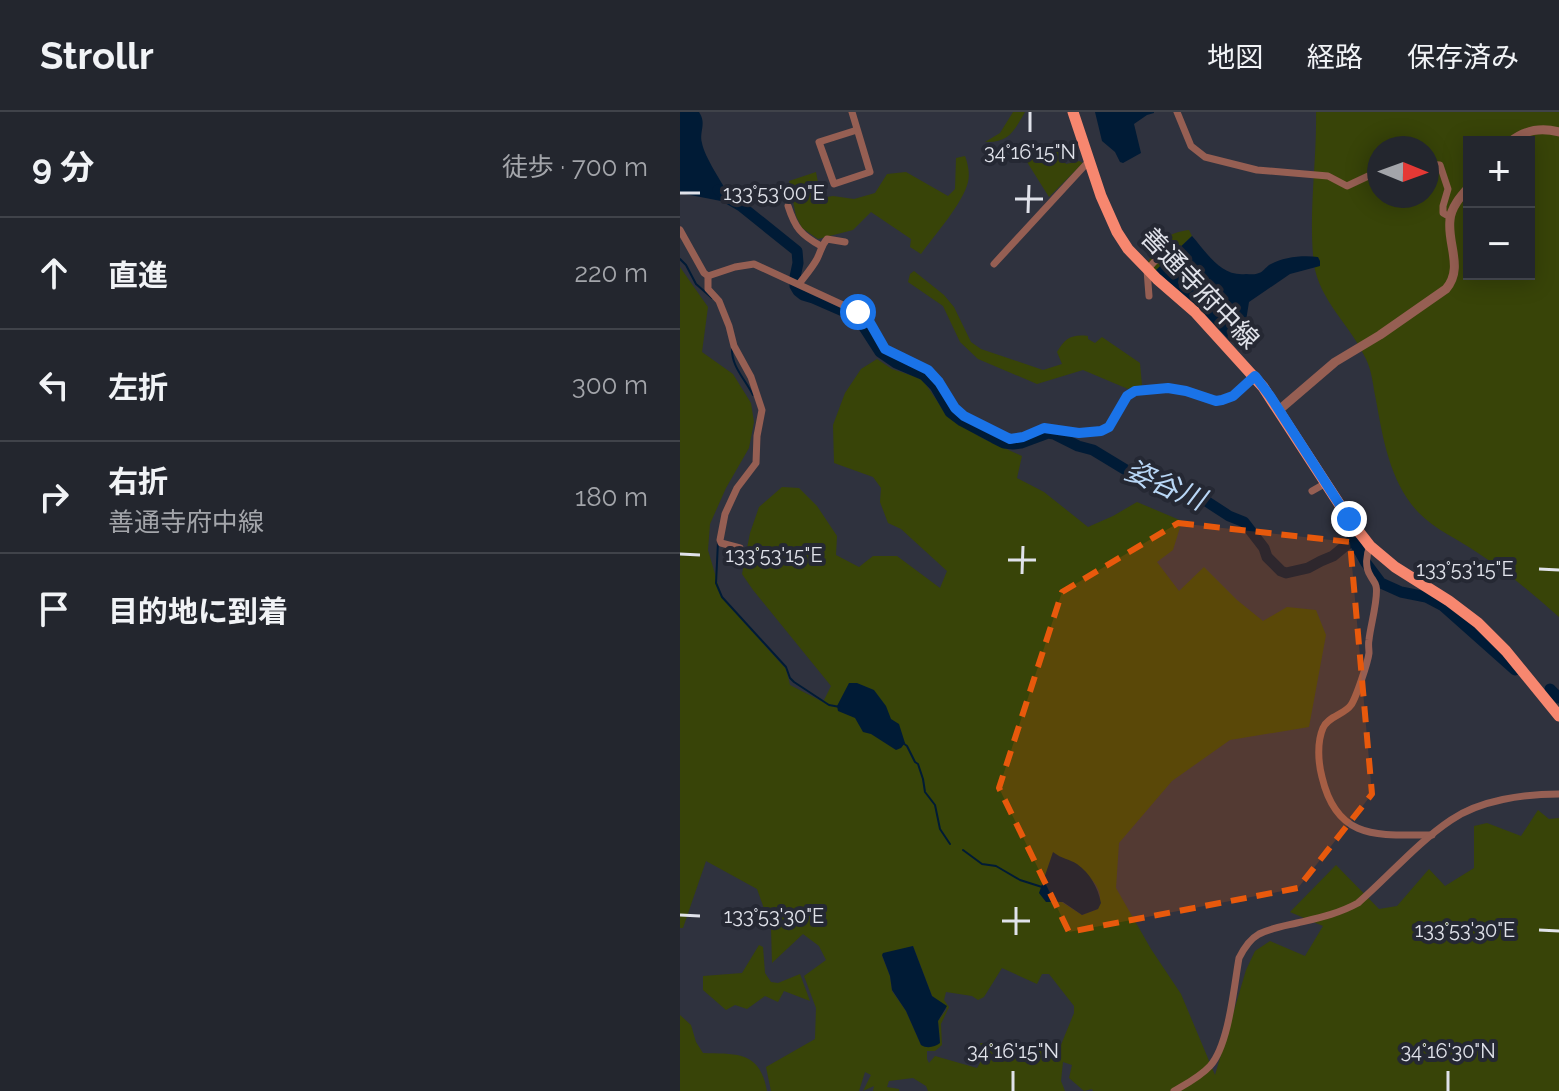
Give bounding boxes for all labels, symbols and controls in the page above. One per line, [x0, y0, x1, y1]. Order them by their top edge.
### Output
text: Strollr [40, 33, 154, 78]
text: 地図 [1207, 41, 1263, 74]
text: 経路 [1307, 41, 1363, 74]
text: 保存済み [1407, 41, 1519, 74]
north arrow [1367, 136, 1439, 208]
map controls [1463, 136, 1535, 280]
button: + [1463, 136, 1535, 208]
text: 34°16'15"N [984, 140, 1076, 164]
text: 9 分 [32, 147, 94, 187]
text: 徒歩 · 700 m [502, 152, 648, 182]
text: 133°53'00"E [723, 181, 825, 205]
button: − [1463, 208, 1535, 280]
street label: 善通寺府中線 [1135, 221, 1265, 355]
icon: ahead [32, 251, 76, 295]
text: 直進 [108, 258, 168, 293]
text: 220 m [574, 258, 648, 288]
route start [840, 294, 876, 330]
icon: left [32, 363, 76, 407]
text: 左折 [108, 370, 168, 405]
text: 300 m [572, 370, 648, 400]
water label: 姿谷川 [1120, 453, 1213, 518]
text: 右折 [108, 464, 168, 499]
icon: right [32, 475, 76, 519]
text: 180 m [575, 482, 648, 512]
route end [1331, 501, 1367, 537]
text: 善通寺府中線 [108, 507, 264, 537]
text: 133°53'15"E [725, 543, 823, 567]
text: 133°53'15"E [1416, 557, 1514, 581]
icon: arrive [32, 587, 76, 631]
text: 目的地に到着 [108, 594, 288, 629]
text: 133°53'30"E [724, 904, 824, 928]
text: 133°53'30"E [1415, 918, 1515, 942]
text: 34°16'15"N [967, 1039, 1059, 1063]
text: 34°16'30"N [1400, 1039, 1496, 1063]

